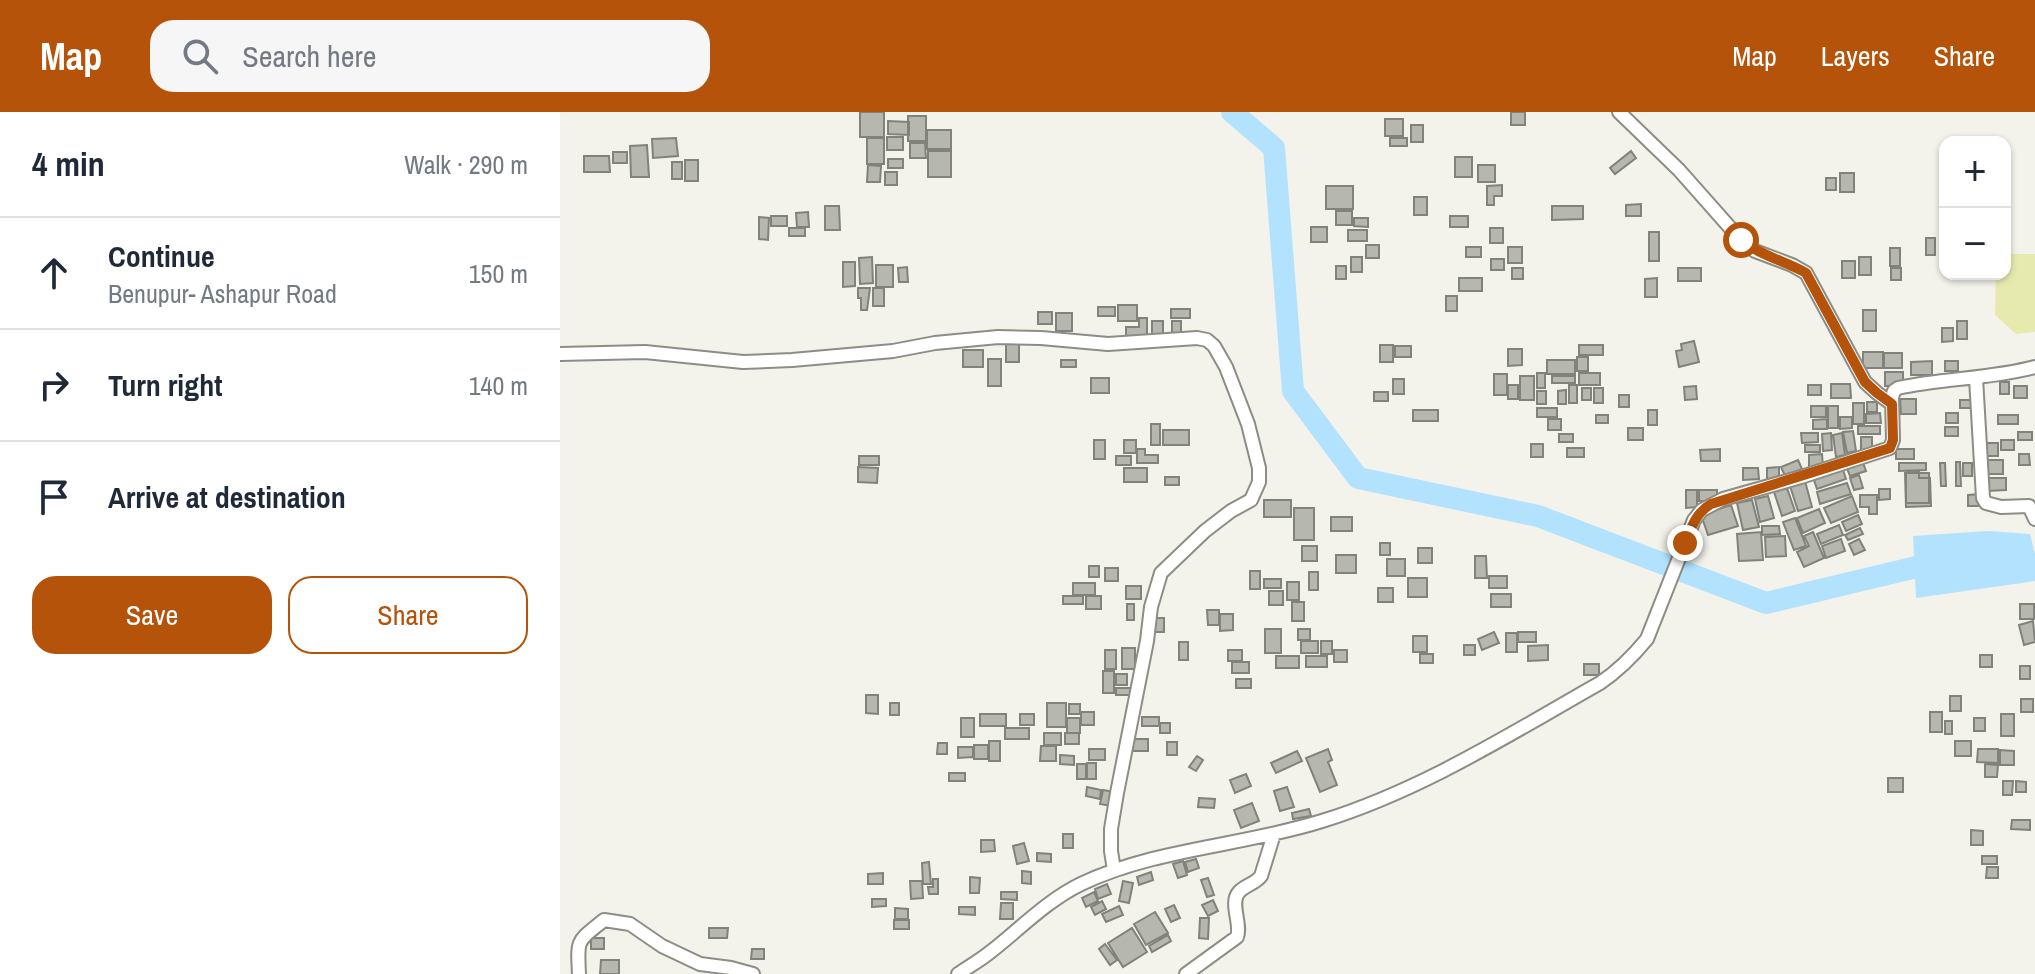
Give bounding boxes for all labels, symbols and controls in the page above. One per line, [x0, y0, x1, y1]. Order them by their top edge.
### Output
search box [150, 20, 710, 92]
text: Map [40, 31, 102, 82]
icon: search [178, 34, 222, 78]
text: Search here [242, 36, 376, 76]
text: Map [1732, 37, 1777, 75]
text: Layers [1821, 37, 1890, 75]
text: Share [1934, 37, 1995, 75]
map controls [1939, 136, 2011, 280]
button: + [1939, 136, 2011, 208]
text: 4 min [32, 141, 105, 187]
text: Walk · 290 m [404, 147, 528, 182]
button: − [1939, 208, 2011, 280]
route start [1723, 222, 1759, 258]
text: Continue [108, 236, 215, 276]
icon: ahead [32, 251, 76, 295]
text: 150 m [469, 256, 528, 291]
text: Benupur- Ashapur Road [108, 276, 337, 311]
icon: right [32, 363, 76, 407]
text: Turn right [108, 365, 222, 405]
text: 140 m [469, 368, 528, 403]
icon: arrive [32, 475, 76, 519]
text: Arrive at destination [108, 477, 346, 517]
route end [1667, 525, 1703, 561]
button: Save [32, 576, 272, 654]
button: Share [288, 576, 528, 654]

